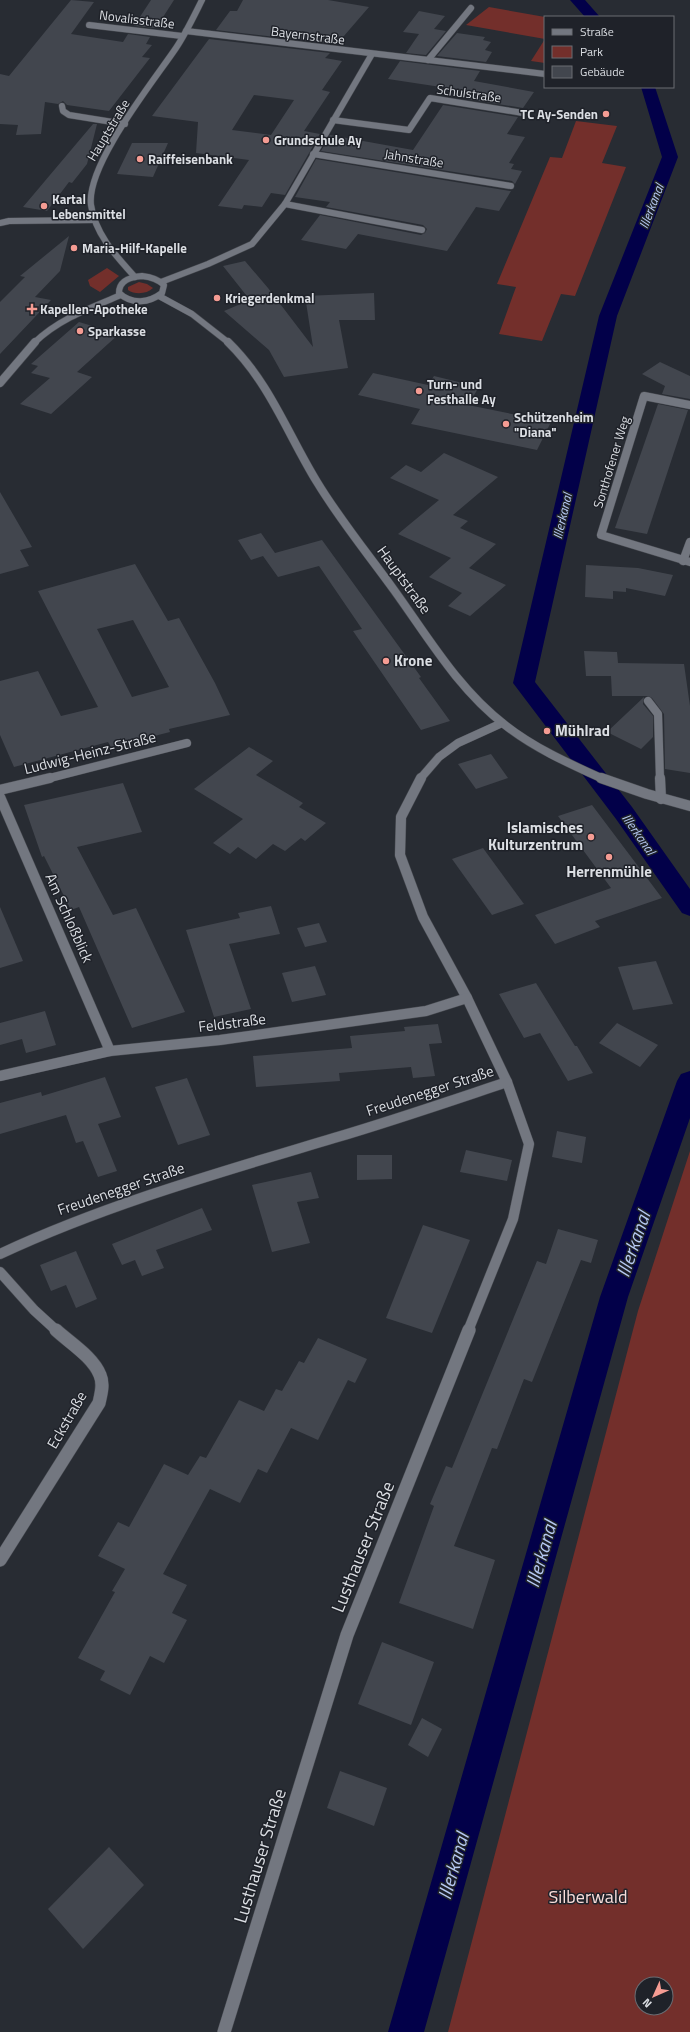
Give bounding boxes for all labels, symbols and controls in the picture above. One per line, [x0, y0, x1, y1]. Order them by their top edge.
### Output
street label: Novalisstraße [98, 4, 176, 34]
legend [544, 16, 674, 88]
street label: Bayernstraße [270, 21, 346, 49]
text: Straße [580, 22, 614, 41]
text: Park [580, 42, 603, 61]
text: Gebäude [580, 62, 625, 81]
street label: Schulstraße [435, 79, 503, 107]
street label: Hauptstraße [82, 95, 134, 165]
place label: TC Ay-Senden [520, 104, 598, 124]
marker: TC Ay-Senden [601, 109, 611, 119]
place label: Grundschule Ay [274, 130, 362, 150]
marker: Grundschule Ay [261, 135, 271, 145]
street label: Jahnstraße [383, 143, 445, 173]
place label: Raiffeisenbank [148, 149, 233, 169]
marker: Raiffeisenbank [135, 154, 145, 164]
water label: Illerkanal [633, 179, 669, 231]
place label: Kartal Lebensmittel [52, 189, 126, 224]
marker: Kartal Lebensmittel [39, 201, 49, 211]
place label: Maria-Hilf-Kapelle [82, 238, 187, 258]
marker: Maria-Hilf-Kapelle [69, 243, 79, 253]
place label: Kriegerdenkmal [225, 288, 315, 308]
marker: Kriegerdenkmal [212, 293, 222, 303]
place label: Kapellen-Apotheke [40, 299, 148, 319]
marker: Kapellen-Apotheke [27, 304, 37, 314]
place label: Sparkasse [88, 321, 146, 341]
marker: Sparkasse [75, 326, 85, 336]
place label: Turn- und Festhalle Ay [427, 374, 496, 409]
marker: Turn- und Festhalle Ay [414, 386, 424, 396]
place label: Schützenheim "Diana" [514, 407, 594, 442]
street label: Sonthofener Weg [587, 413, 635, 511]
marker: Schützenheim "Diana" [501, 419, 511, 429]
water label: Illerkanal [547, 489, 577, 541]
street label: Hauptstraße [372, 541, 437, 619]
place label: Krone [394, 649, 433, 672]
marker: Krone [381, 656, 391, 666]
place label: Mühlrad [555, 719, 610, 742]
street label: Ludwig-Heinz-Straße [21, 725, 158, 780]
marker: Mühlrad [542, 726, 552, 736]
water label: Illerkanal [617, 809, 662, 861]
place label: Islamisches Kulturzentrum [488, 816, 583, 856]
marker: Islamisches Kulturzentrum [586, 832, 596, 842]
marker: Herrenmühle [604, 852, 614, 862]
place label: Herrenmühle [566, 860, 652, 883]
street label: Am Schloßblick [39, 869, 99, 966]
street label: Feldstraße [197, 1007, 267, 1038]
street label: Freudenegger Straße [363, 1059, 497, 1122]
street label: Freudenegger Straße [54, 1156, 187, 1221]
water label: Illerkanal [608, 1205, 658, 1281]
street label: Eckstraße [41, 1387, 92, 1453]
street label: Lusthauser Straße [324, 1477, 401, 1616]
water label: Illerkanal [517, 1515, 564, 1591]
street label: Lusthauser Straße [226, 1785, 293, 1926]
water label: Illerkanal [429, 1827, 476, 1903]
park label: Silberwald [549, 1883, 627, 1910]
north arrow [634, 1976, 674, 2016]
text: N [639, 1995, 655, 2011]

